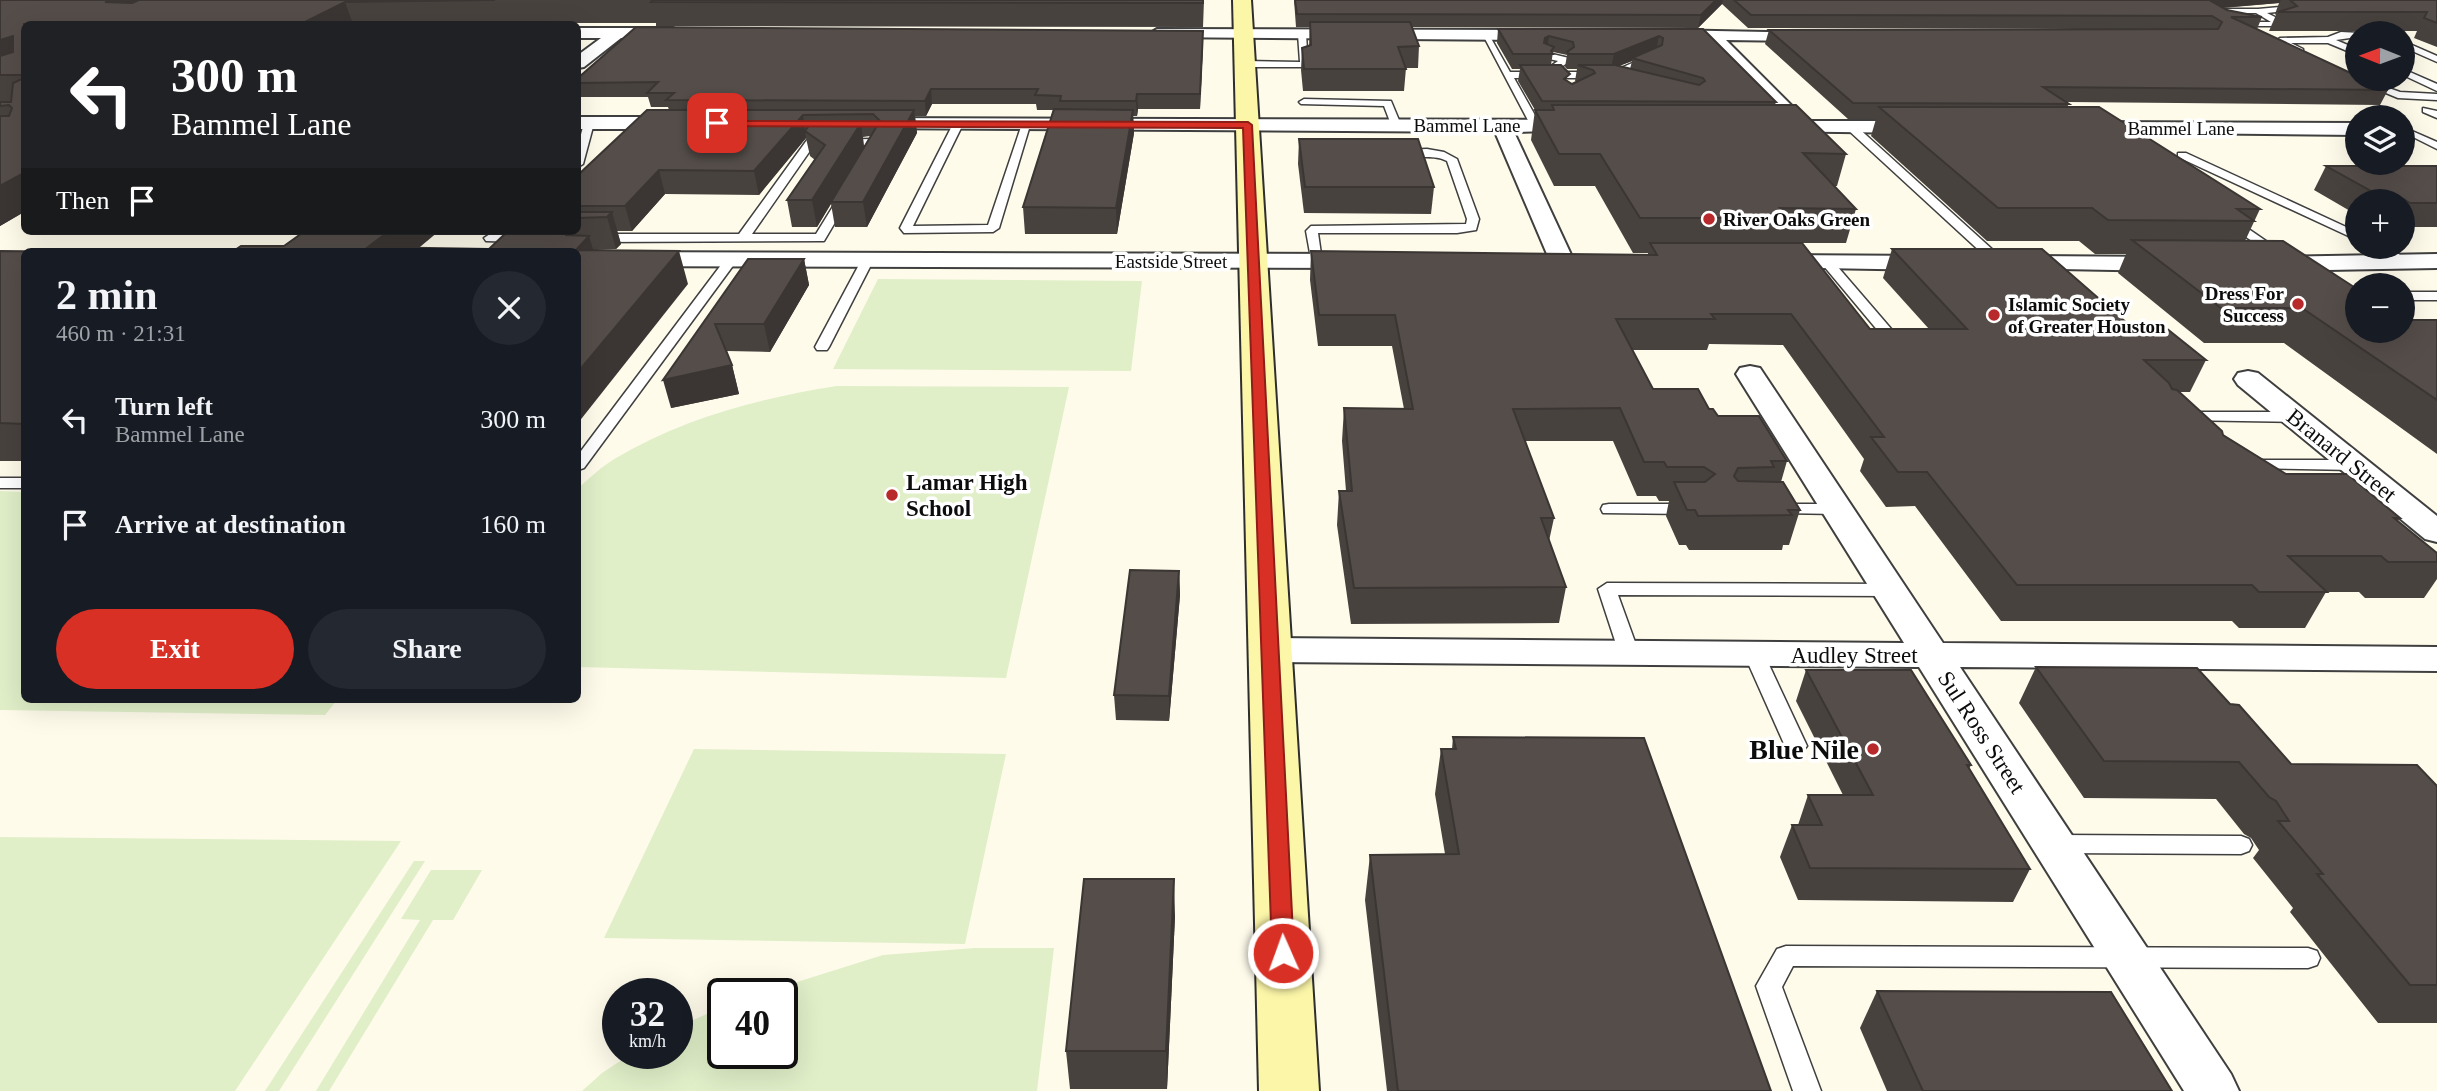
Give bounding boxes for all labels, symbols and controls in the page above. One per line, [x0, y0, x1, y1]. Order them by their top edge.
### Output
north arrow [2345, 21, 2415, 91]
map controls [2345, 21, 2415, 343]
text: 300 m [171, 48, 298, 103]
icon: left [56, 49, 147, 140]
pin [687, 93, 747, 153]
icon: arrive [698, 104, 736, 142]
button: layers [2345, 105, 2415, 175]
text: Bammel Lane [171, 106, 351, 142]
street label: Bammel Lane [1413, 115, 1521, 136]
street label: Bammel Lane [2127, 118, 2235, 139]
icon: arrive [123, 182, 161, 220]
text: Then [56, 186, 109, 215]
button: + [2345, 189, 2415, 259]
place label: River Oaks Green [1723, 209, 1870, 230]
marker: River Oaks Green [1701, 211, 1717, 227]
street label: Eastside Street [1115, 251, 1228, 272]
button: close [472, 271, 546, 345]
text: 2 min [56, 272, 158, 318]
button: − [2345, 273, 2415, 343]
place label: Dress For Success [2205, 283, 2285, 326]
place label: Islamic Society of Greater Houston [2008, 294, 2166, 337]
marker: Dress For Success [2290, 296, 2306, 312]
marker: Islamic Society of Greater Houston [1986, 307, 2002, 323]
text: 460 m · 21:31 [56, 321, 186, 346]
text: Turn left [115, 392, 213, 421]
icon: left [56, 401, 94, 439]
street label: Branard Street [2282, 404, 2402, 507]
text: 300 m [480, 405, 546, 434]
text: Bammel Lane [115, 422, 245, 447]
place label: Lamar High School [906, 470, 1028, 521]
marker: Lamar High School [884, 487, 900, 503]
icon: arrive [56, 506, 94, 544]
text: Arrive at destination [115, 510, 346, 539]
text: 160 m [480, 510, 546, 539]
button: Exit [56, 609, 294, 689]
button: Share [308, 609, 546, 689]
street label: Audley Street [1790, 643, 1918, 668]
street label: Sul Ross Street [1933, 667, 2031, 799]
place label: Blue Nile [1749, 734, 1859, 765]
marker: Blue Nile [1865, 741, 1881, 757]
position arrow [1246, 916, 1320, 990]
speed limit sign: 40 [707, 978, 798, 1069]
text: 32 [630, 995, 665, 1034]
text: km/h [629, 1031, 666, 1051]

